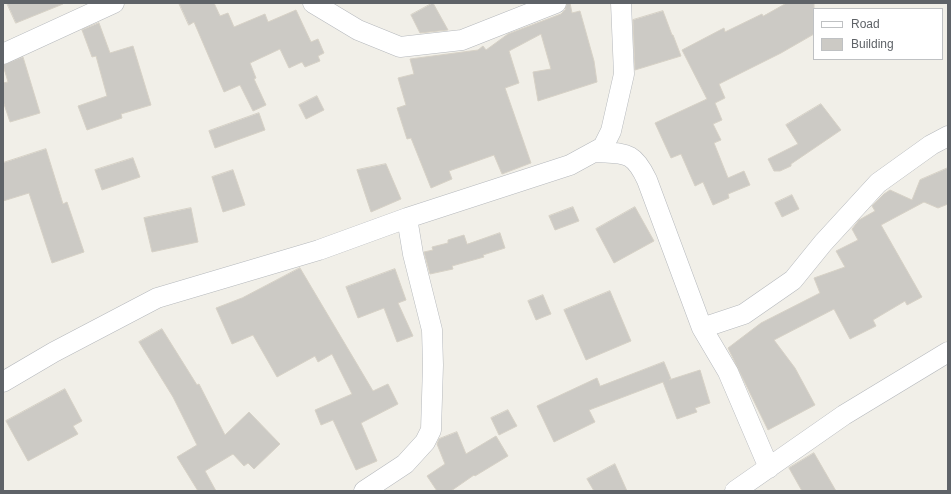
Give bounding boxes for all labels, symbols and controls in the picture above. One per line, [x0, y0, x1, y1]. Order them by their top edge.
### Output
legend [813, 8, 943, 60]
text: Road [851, 17, 880, 31]
text: Building [851, 37, 894, 51]

